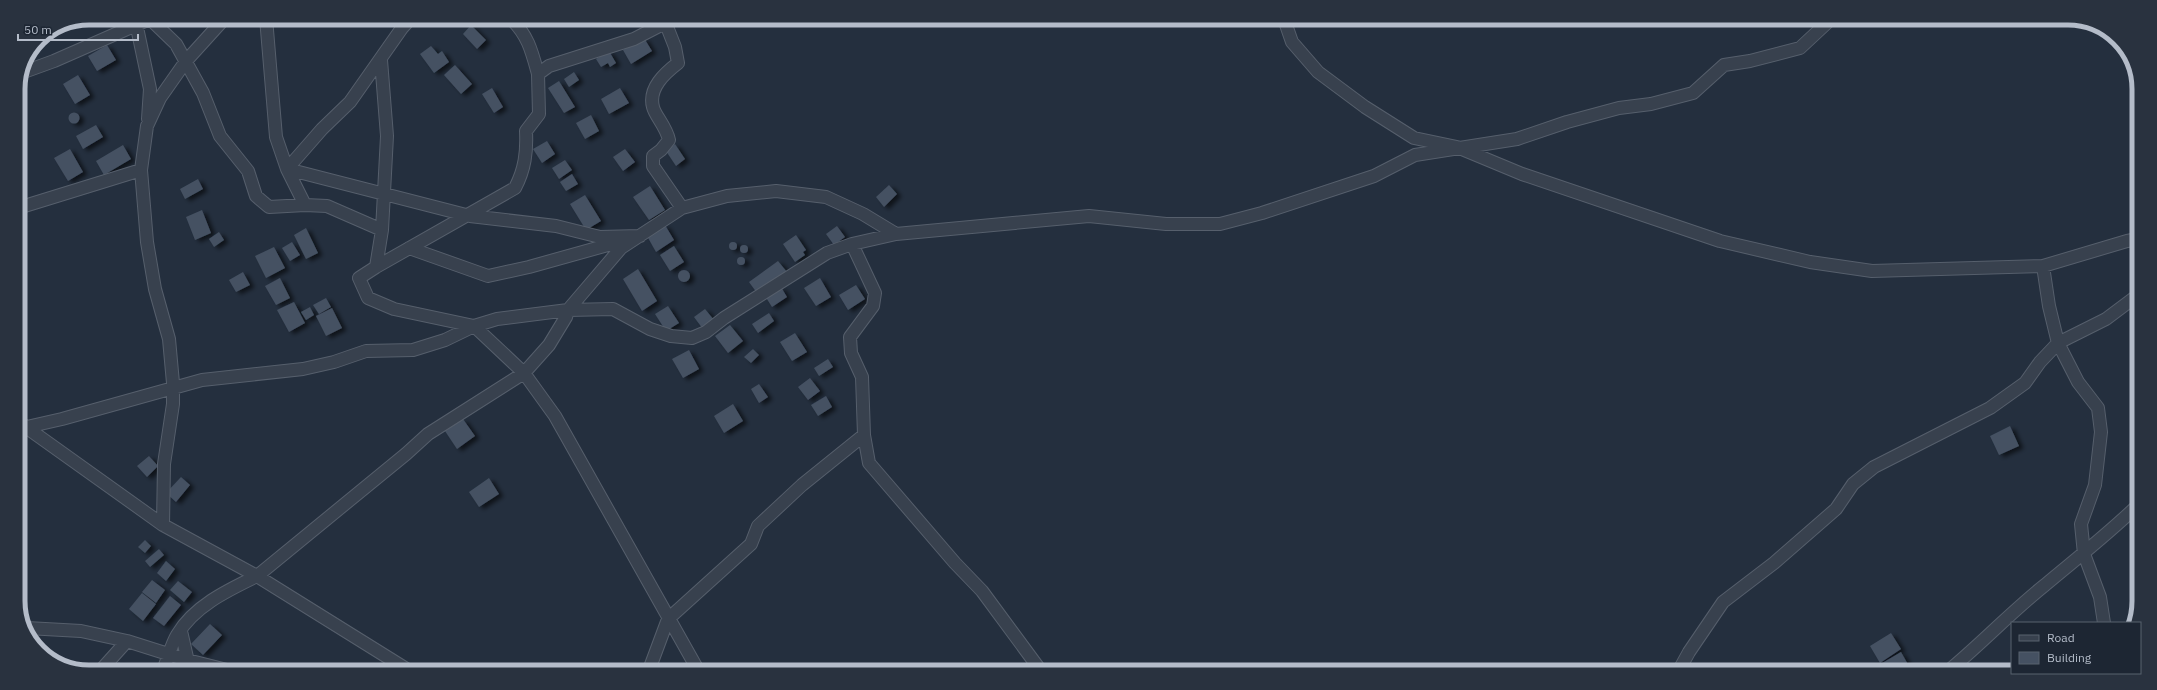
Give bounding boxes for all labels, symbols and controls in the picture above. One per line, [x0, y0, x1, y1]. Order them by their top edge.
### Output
scale bar [18, 16, 138, 42]
text: 50 m [24, 22, 52, 37]
legend [2011, 622, 2141, 674]
text: Road [2047, 630, 2075, 645]
text: Building [2047, 650, 2092, 665]

